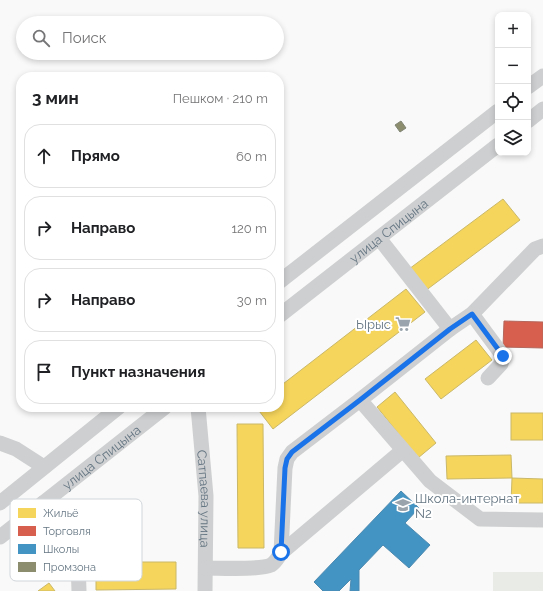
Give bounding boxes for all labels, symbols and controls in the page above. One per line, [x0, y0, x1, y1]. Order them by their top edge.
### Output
map controls [495, 12, 531, 156]
button: + [495, 12, 531, 48]
search box [16, 16, 284, 60]
icon: search [30, 27, 52, 49]
text: Поиск [62, 29, 107, 47]
button: − [495, 48, 531, 84]
button: locate [495, 84, 531, 120]
text: 3 мин [32, 88, 79, 108]
text: Пешком · 210 m [173, 91, 268, 106]
button: layers [495, 120, 531, 156]
icon: ahead [33, 145, 55, 167]
text: Прямо [71, 147, 120, 165]
text: 60 m [236, 149, 267, 164]
street label: улица Спицына [346, 195, 431, 266]
icon: right [33, 217, 55, 239]
text: Направо [71, 219, 135, 237]
text: 120 m [231, 221, 267, 236]
icon: right [33, 289, 55, 311]
text: Направо [71, 291, 135, 309]
text: 30 m [237, 293, 267, 308]
supermarket icon: Ырыс [394, 315, 412, 333]
place label: Ырыс [356, 317, 391, 332]
route end [494, 347, 512, 365]
icon: arrive [33, 361, 55, 383]
text: Пункт назначения [71, 363, 205, 381]
street label: улица Спицына [59, 422, 143, 493]
street label: Сатпаева улица [194, 449, 214, 548]
place label: Школа-интернат N2 [415, 491, 519, 521]
school or university icon: Школа-интернат N2 [394, 496, 412, 514]
legend [10, 499, 142, 581]
text: Жильё [43, 507, 79, 520]
text: Торговля [43, 525, 91, 538]
text: Школы [43, 543, 79, 556]
route start [272, 543, 290, 561]
text: Промзона [43, 561, 96, 574]

